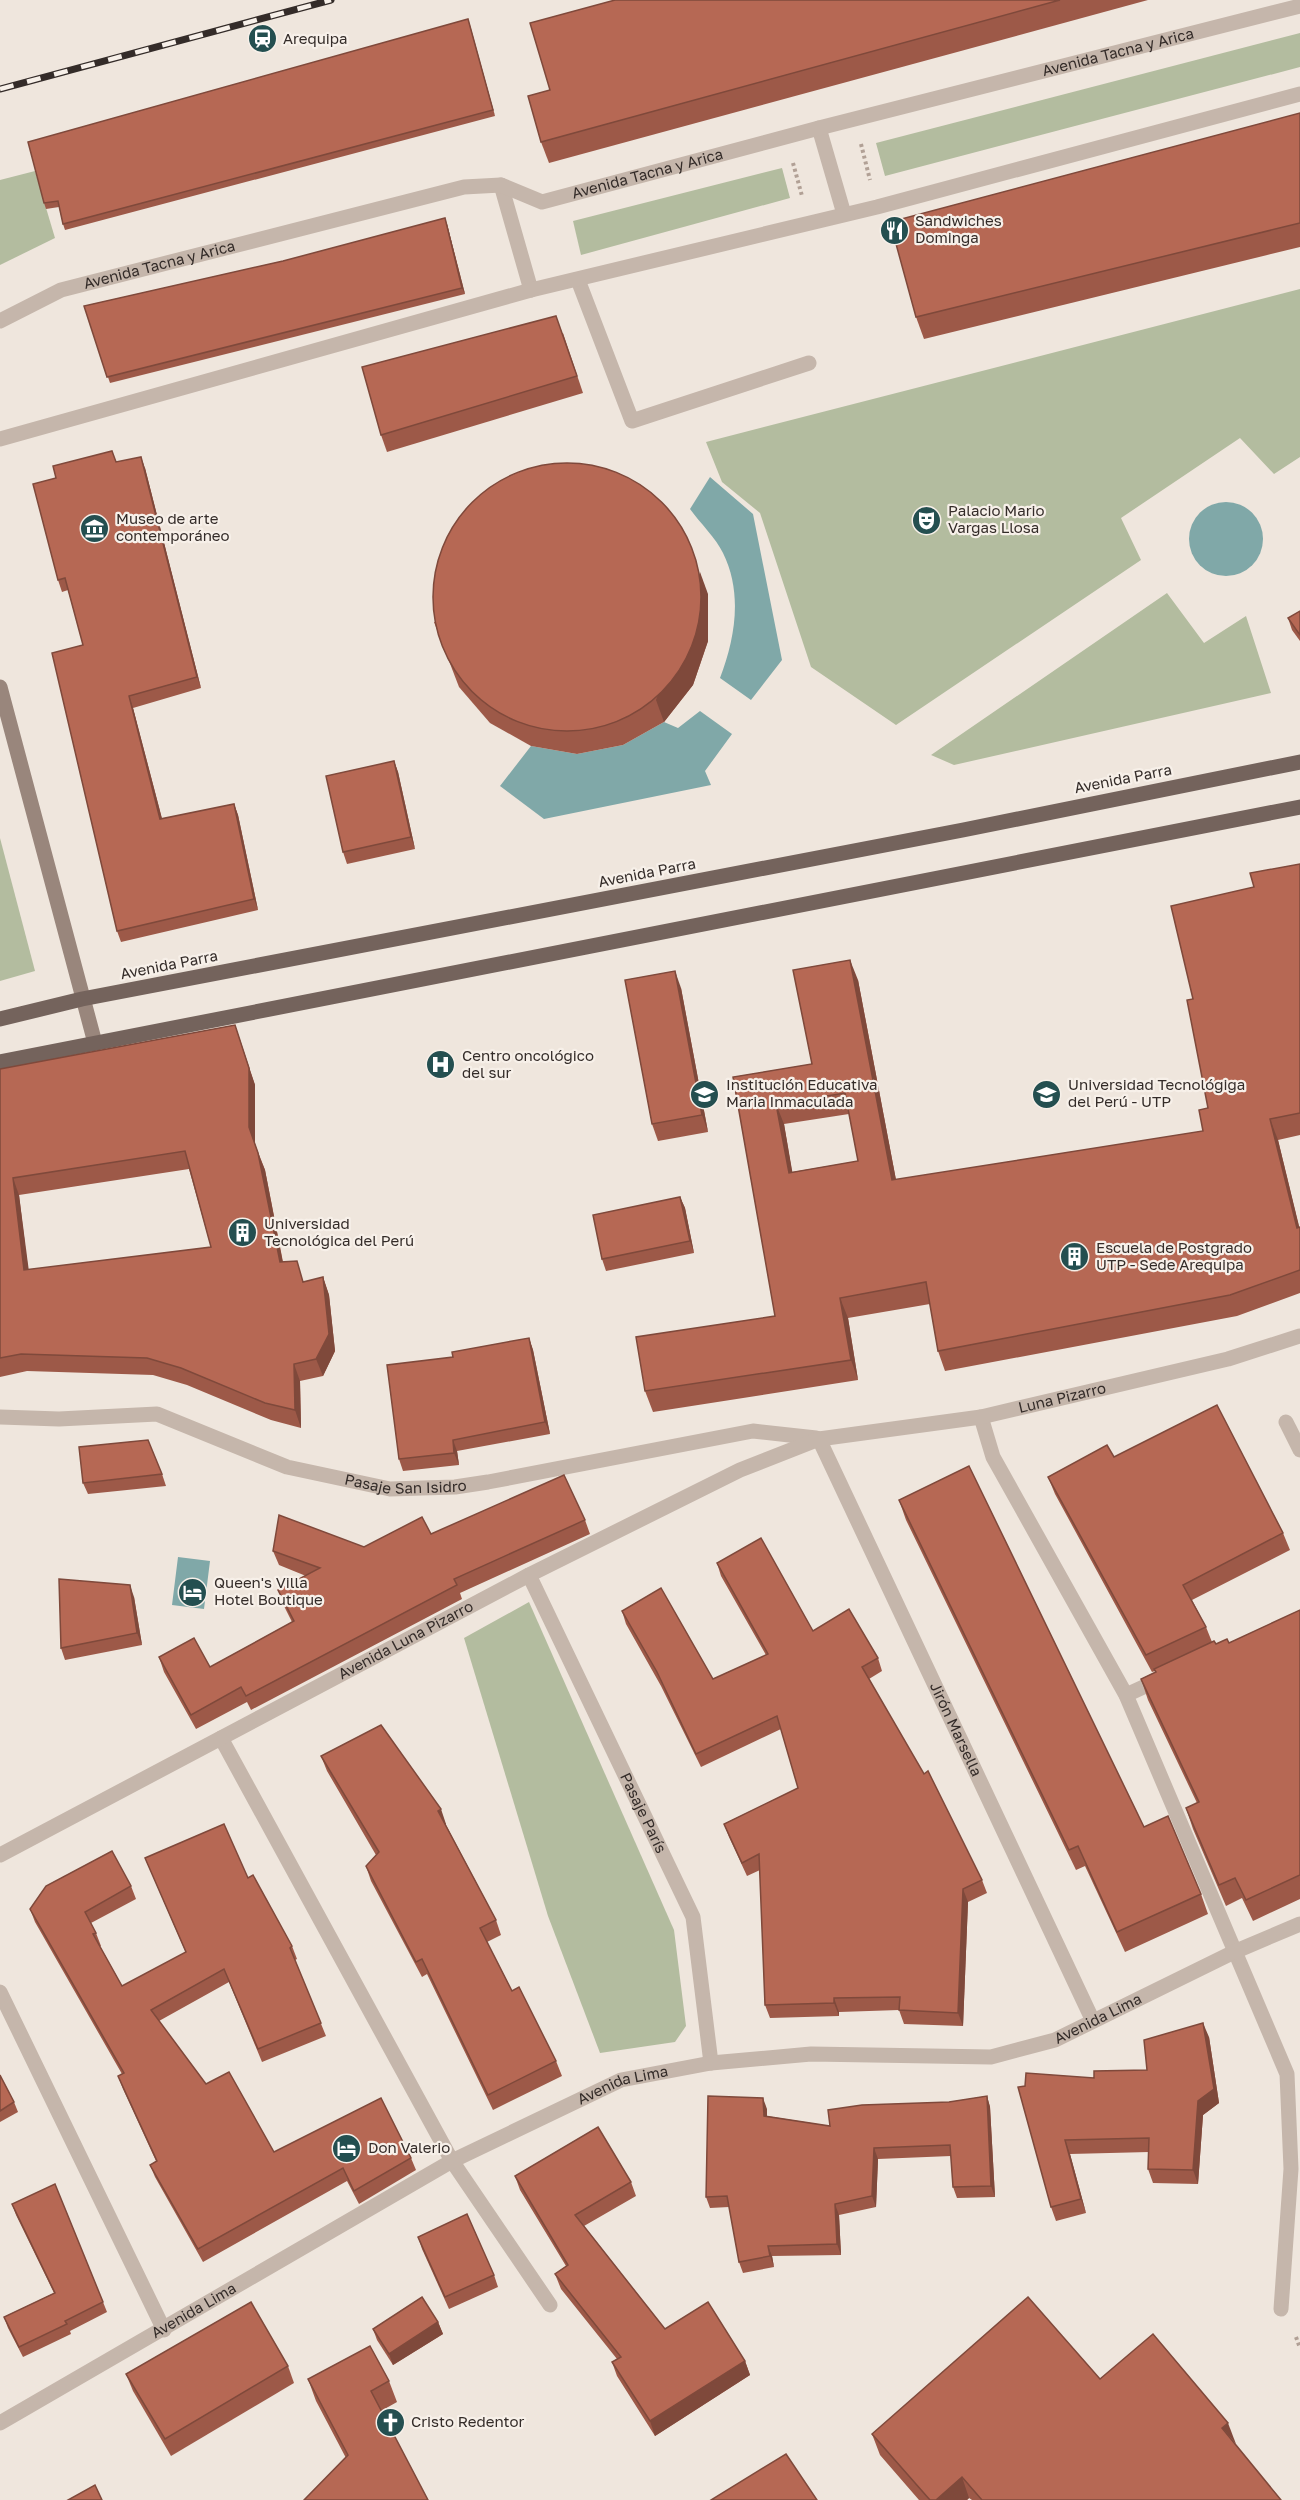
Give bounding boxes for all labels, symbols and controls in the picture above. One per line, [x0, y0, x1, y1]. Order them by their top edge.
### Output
station icon: Arequipa [246, 23, 278, 55]
street label: Avenida Tacna y Arica [1040, 23, 1195, 79]
place label: Arequipa [283, 29, 347, 47]
street label: Avenida Tacna y Arica [570, 144, 725, 202]
place label: Sandwiches Dominga [915, 211, 1002, 246]
restaurant icon: Sandwiches Dominga [878, 214, 910, 246]
street label: Avenida Tacna y Arica [82, 236, 237, 292]
place label: Palacio Mario Vargas Llosa [948, 501, 1045, 536]
theatre icon: Palacio Mario Vargas Llosa [911, 504, 943, 536]
place label: Museo de arte contemporáneo [116, 509, 230, 544]
museum icon: Museo de arte contemporáneo [79, 512, 111, 544]
street label: Avenida Parra [1073, 760, 1173, 796]
street label: Avenida Parra [597, 854, 697, 890]
street label: Avenida Parra [119, 946, 219, 982]
place label: Centro oncológico del sur [462, 1046, 594, 1081]
hospital icon: Centro oncológico del sur [425, 1049, 457, 1081]
place label: Institución Educativa Maria Inmaculada [726, 1075, 877, 1110]
place label: Universidad Tecnológiga del Perú - UTP [1068, 1075, 1245, 1110]
school or university icon: Institución Educativa Maria Inmaculada [689, 1078, 721, 1110]
school or university icon: Universidad Tecnológiga del Perú - UTP [1031, 1078, 1063, 1110]
place label: Universidad Tecnológica del Perú [264, 1214, 414, 1249]
building icon: Universidad Tecnológica del Perú [227, 1217, 259, 1249]
place label: Escuela de Postgrado UTP - Sede Arequipa [1096, 1238, 1252, 1273]
building icon: Escuela de Postgrado UTP - Sede Arequipa [1059, 1241, 1091, 1273]
street label: Luna Pizarro [1016, 1378, 1108, 1416]
street label: Pasaje San Isidro [343, 1470, 468, 1497]
place label: Queen's Villa Hotel Boutique [214, 1573, 323, 1608]
hotel icon: Queen's Villa Hotel Boutique [177, 1576, 209, 1608]
street label: Avenida Luna Pizarro [335, 1596, 476, 1682]
street label: Jirón Marsella [927, 1679, 987, 1779]
street label: Pasaje París [617, 1769, 671, 1856]
street label: Avenida Lima [1051, 1989, 1144, 2047]
street label: Avenida Lima [574, 2061, 669, 2108]
hotel icon: Don Valerio [331, 2132, 363, 2164]
place label: Don Valerio [368, 2138, 450, 2156]
street label: Avenida Lima [148, 2278, 239, 2341]
church icon: Cristo Redentor [374, 2406, 406, 2438]
place label: Cristo Redentor [411, 2412, 525, 2430]

